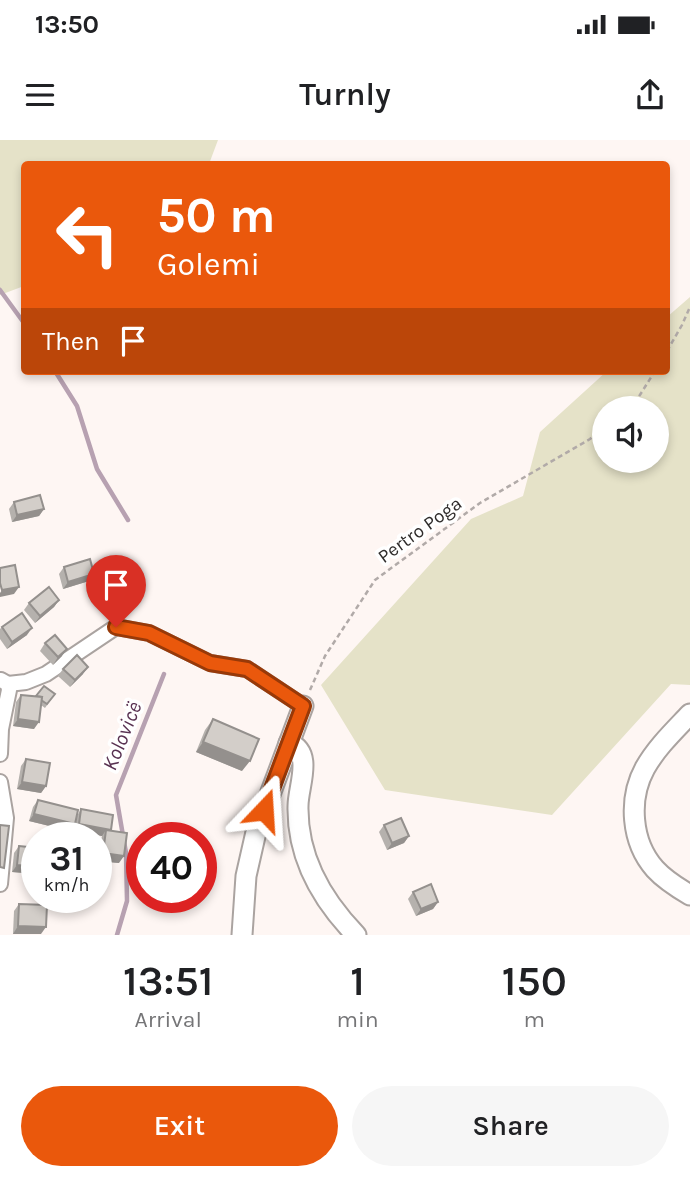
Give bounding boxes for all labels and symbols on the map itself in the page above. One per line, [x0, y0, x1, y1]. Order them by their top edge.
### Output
street label: Pertro Poga [374, 492, 466, 568]
pin [86, 555, 146, 627]
water label: Kolovicë [97, 698, 147, 774]
position arrow [227, 773, 301, 847]
speed limit sign: 40 [126, 822, 217, 913]

